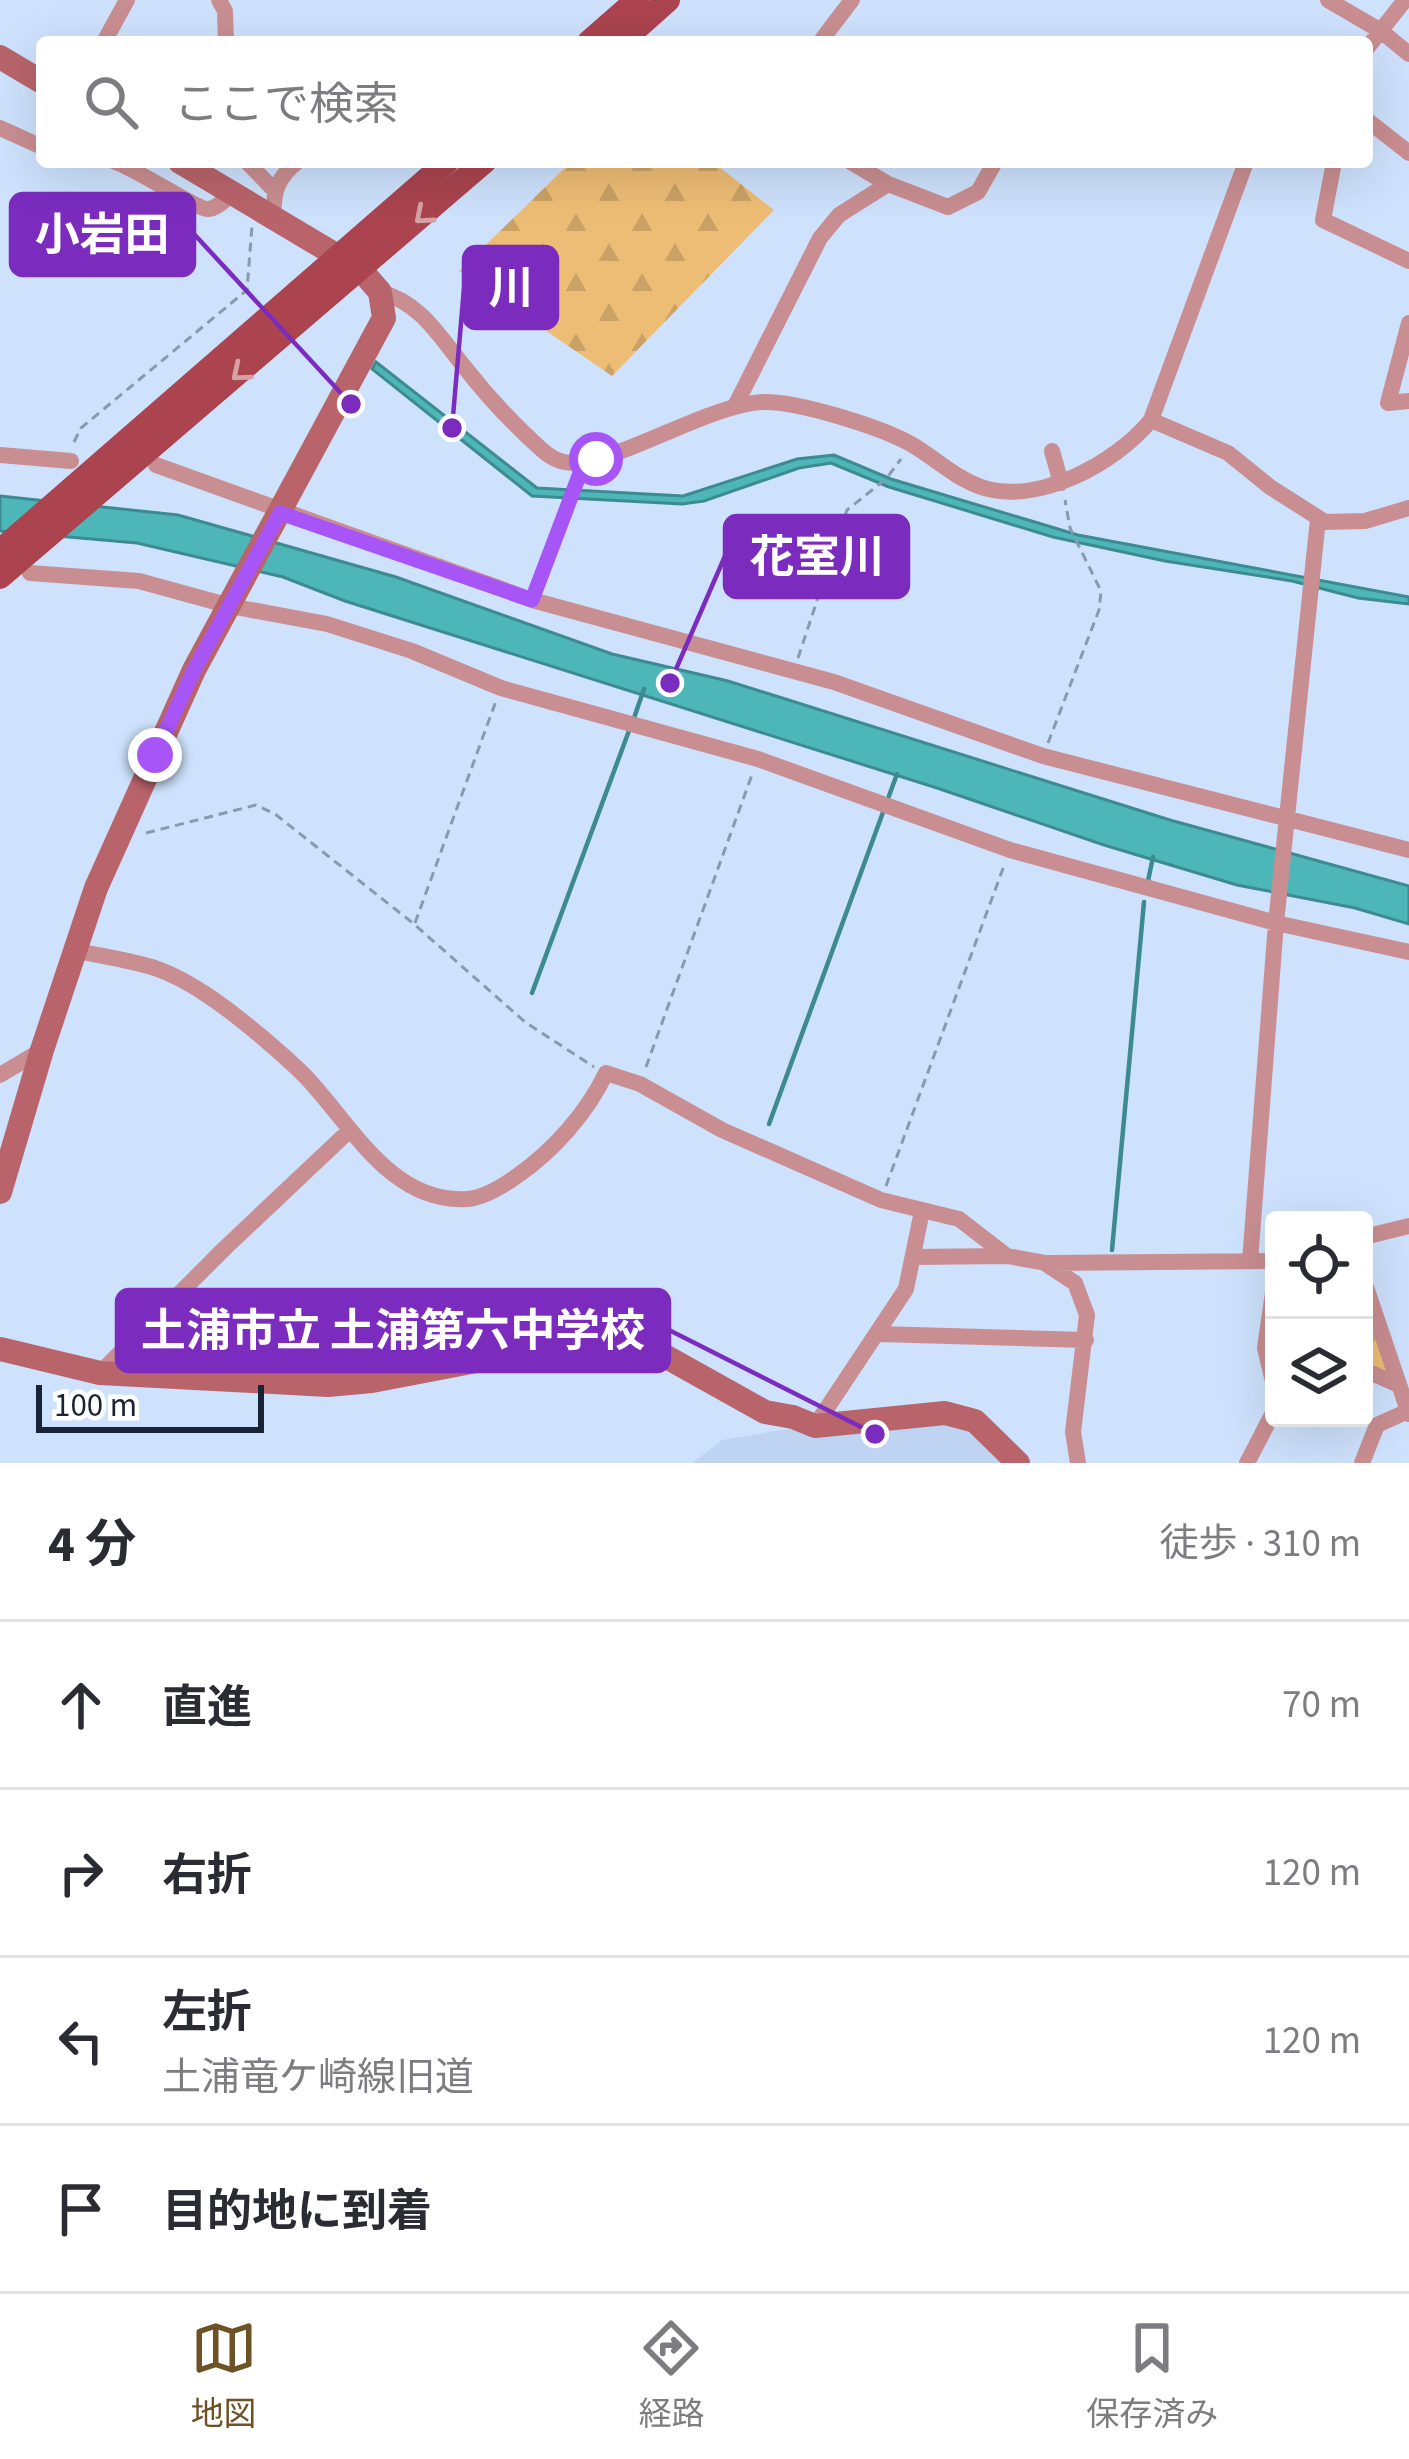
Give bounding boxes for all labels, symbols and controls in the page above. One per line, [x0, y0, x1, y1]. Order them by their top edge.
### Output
search box [36, 36, 1373, 168]
icon: search [78, 69, 144, 135]
text: ここで検索 [174, 73, 399, 137]
callout: 小岩田 [11, 194, 194, 275]
one-way arrow [415, 202, 436, 223]
text: 小岩田 [34, 204, 170, 268]
callout: 川 [464, 247, 557, 328]
text: 川 [488, 257, 534, 321]
one-way arrow [232, 358, 254, 380]
route start [569, 432, 623, 486]
callout: 花室川 [725, 516, 908, 597]
text: 花室川 [749, 526, 885, 590]
route end [128, 728, 182, 782]
map controls [1265, 1211, 1373, 1427]
button: locate [1265, 1211, 1373, 1319]
callout: 土浦市立 土浦第六中学校 [117, 1290, 669, 1371]
text: 土浦市立 土浦第六中学校 [141, 1300, 645, 1364]
button: layers [1265, 1319, 1373, 1427]
scale bar [36, 1379, 264, 1432]
text: 100 m [54, 1382, 137, 1429]
text: 4 分 [48, 1509, 136, 1581]
text: 徒歩 · 310 m [1159, 1516, 1361, 1572]
icon: ahead [48, 1672, 114, 1738]
text: 直進 [162, 1676, 252, 1740]
text: 70 m [1282, 1677, 1361, 1733]
icon: right [48, 1840, 114, 1906]
text: 右折 [162, 1844, 252, 1908]
text: 120 m [1263, 1845, 1361, 1901]
text: 左折 [162, 1981, 252, 2045]
icon: left [48, 2008, 114, 2074]
text: 120 m [1263, 2013, 1361, 2069]
text: 土浦竜ケ崎線旧道 [162, 2050, 474, 2106]
icon: arrive [48, 2176, 114, 2242]
text: 目的地に到着 [162, 2180, 432, 2244]
tab: 地図 [191, 2315, 257, 2438]
tab: 経路 [638, 2315, 704, 2438]
tab: 保存済み [1086, 2315, 1218, 2438]

